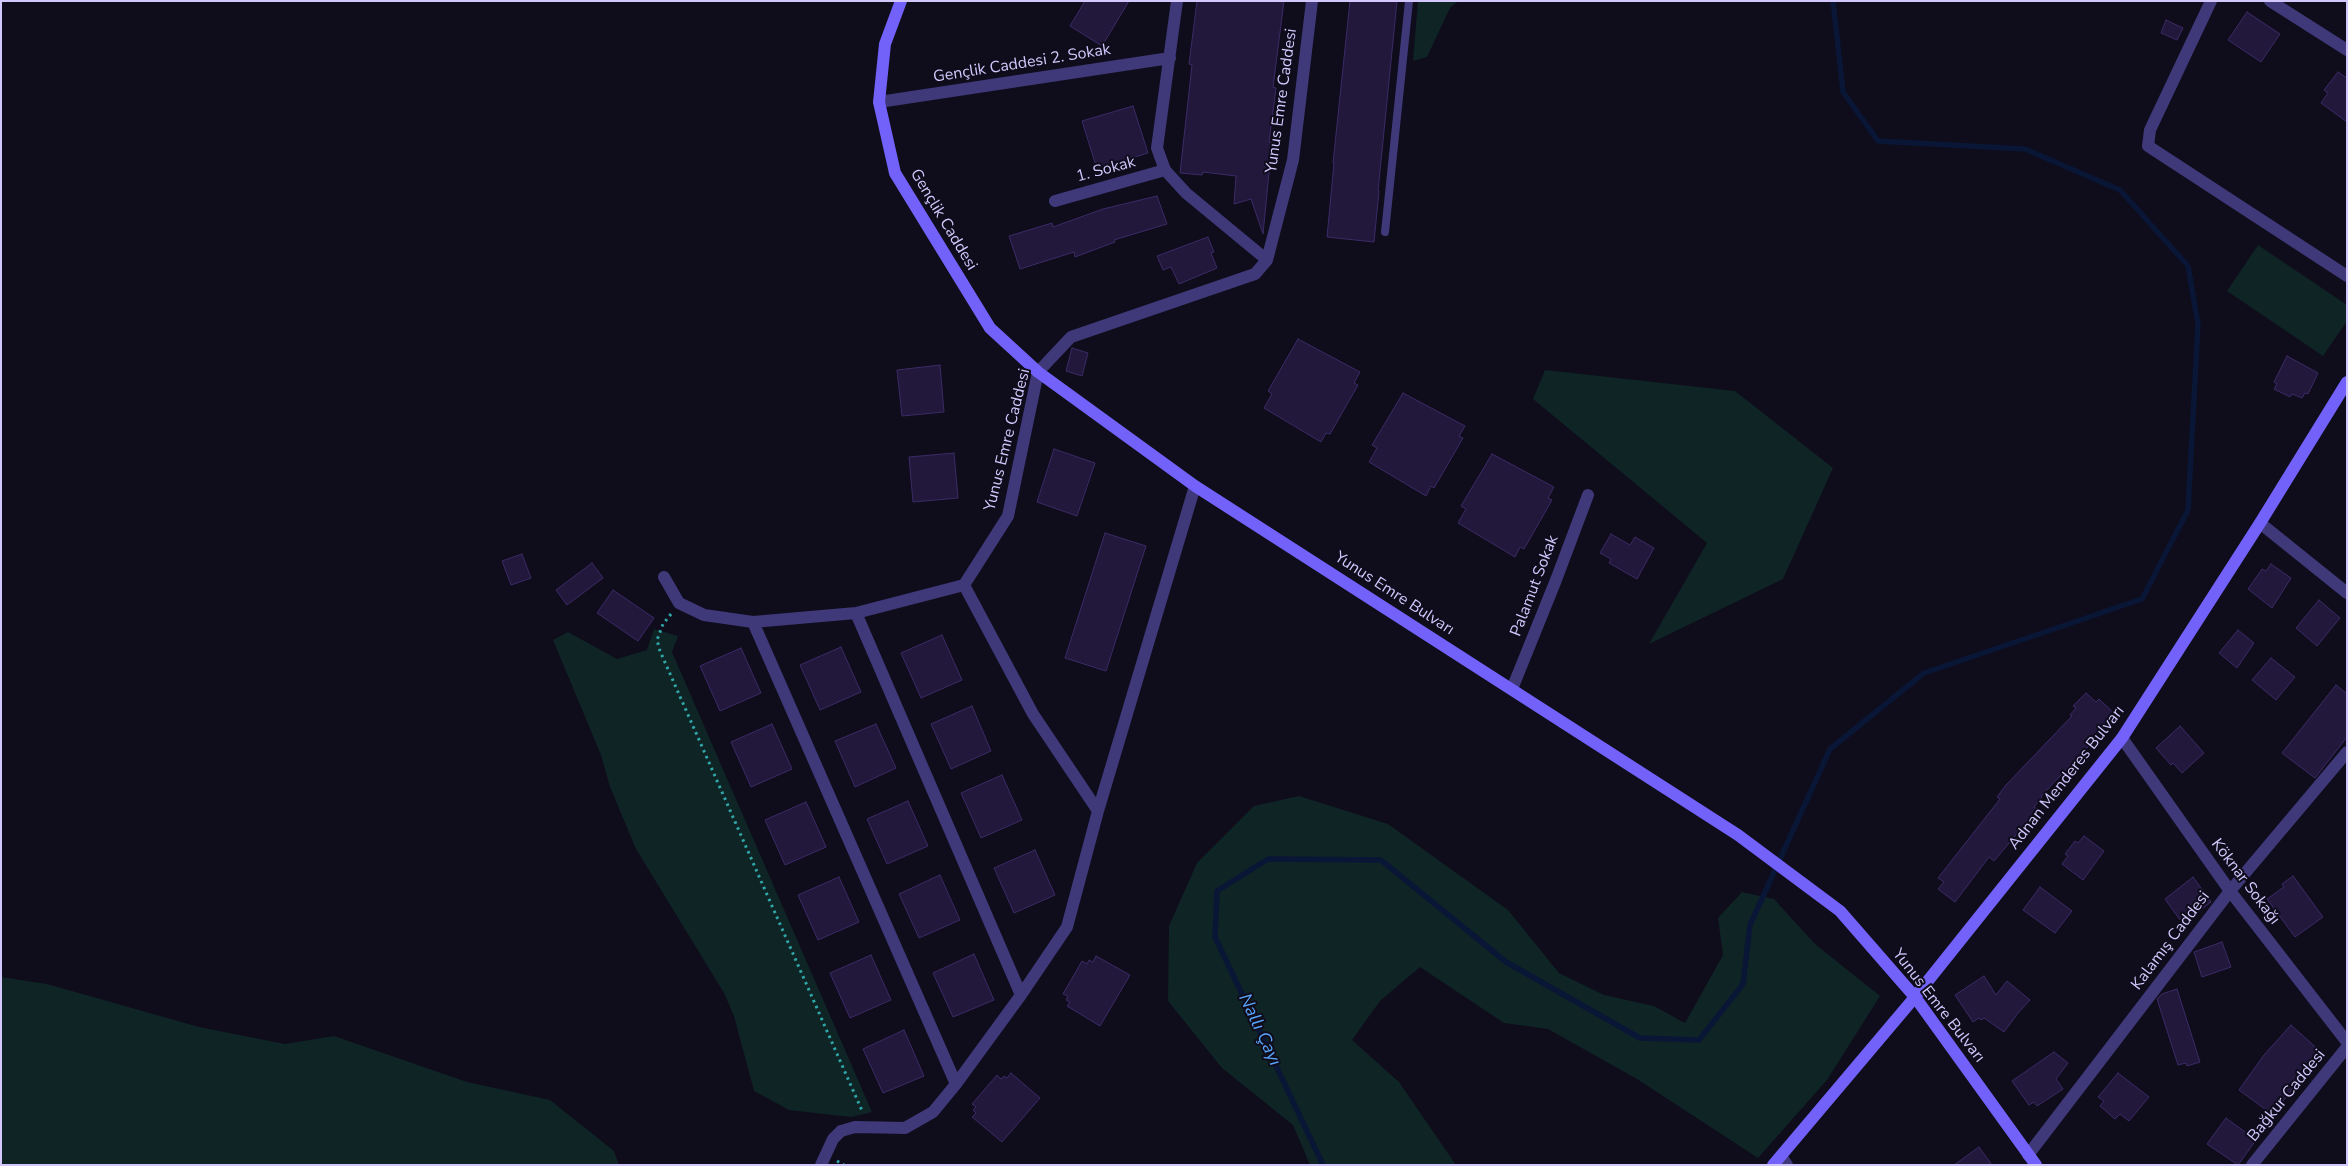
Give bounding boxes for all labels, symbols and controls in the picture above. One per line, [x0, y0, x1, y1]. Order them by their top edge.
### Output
street label: Yunus Emre Caddesi [1262, 27, 1302, 175]
street label: Gençlik Caddesi 2. Sokak [932, 40, 1112, 88]
street label: 1. Sokak [1074, 153, 1138, 187]
street label: Gençlik Caddesi [905, 166, 981, 274]
street label: Yunus Emre Caddesi [981, 367, 1035, 513]
street label: Palamut Sokak [1507, 533, 1563, 639]
street label: Yunus Emre Bulvarı [1331, 548, 1457, 640]
street label: Adnan Menderes Bulvarı [2005, 702, 2129, 854]
street label: Köknar Sokağı [2207, 835, 2283, 929]
street label: Kalamış Caddesi [2128, 888, 2214, 994]
street label: Yunus Emre Bulvarı [1888, 945, 1988, 1067]
water label: Nallı Çayı [1233, 991, 1285, 1069]
street label: Bağkur Caddesi [2244, 1046, 2330, 1146]

